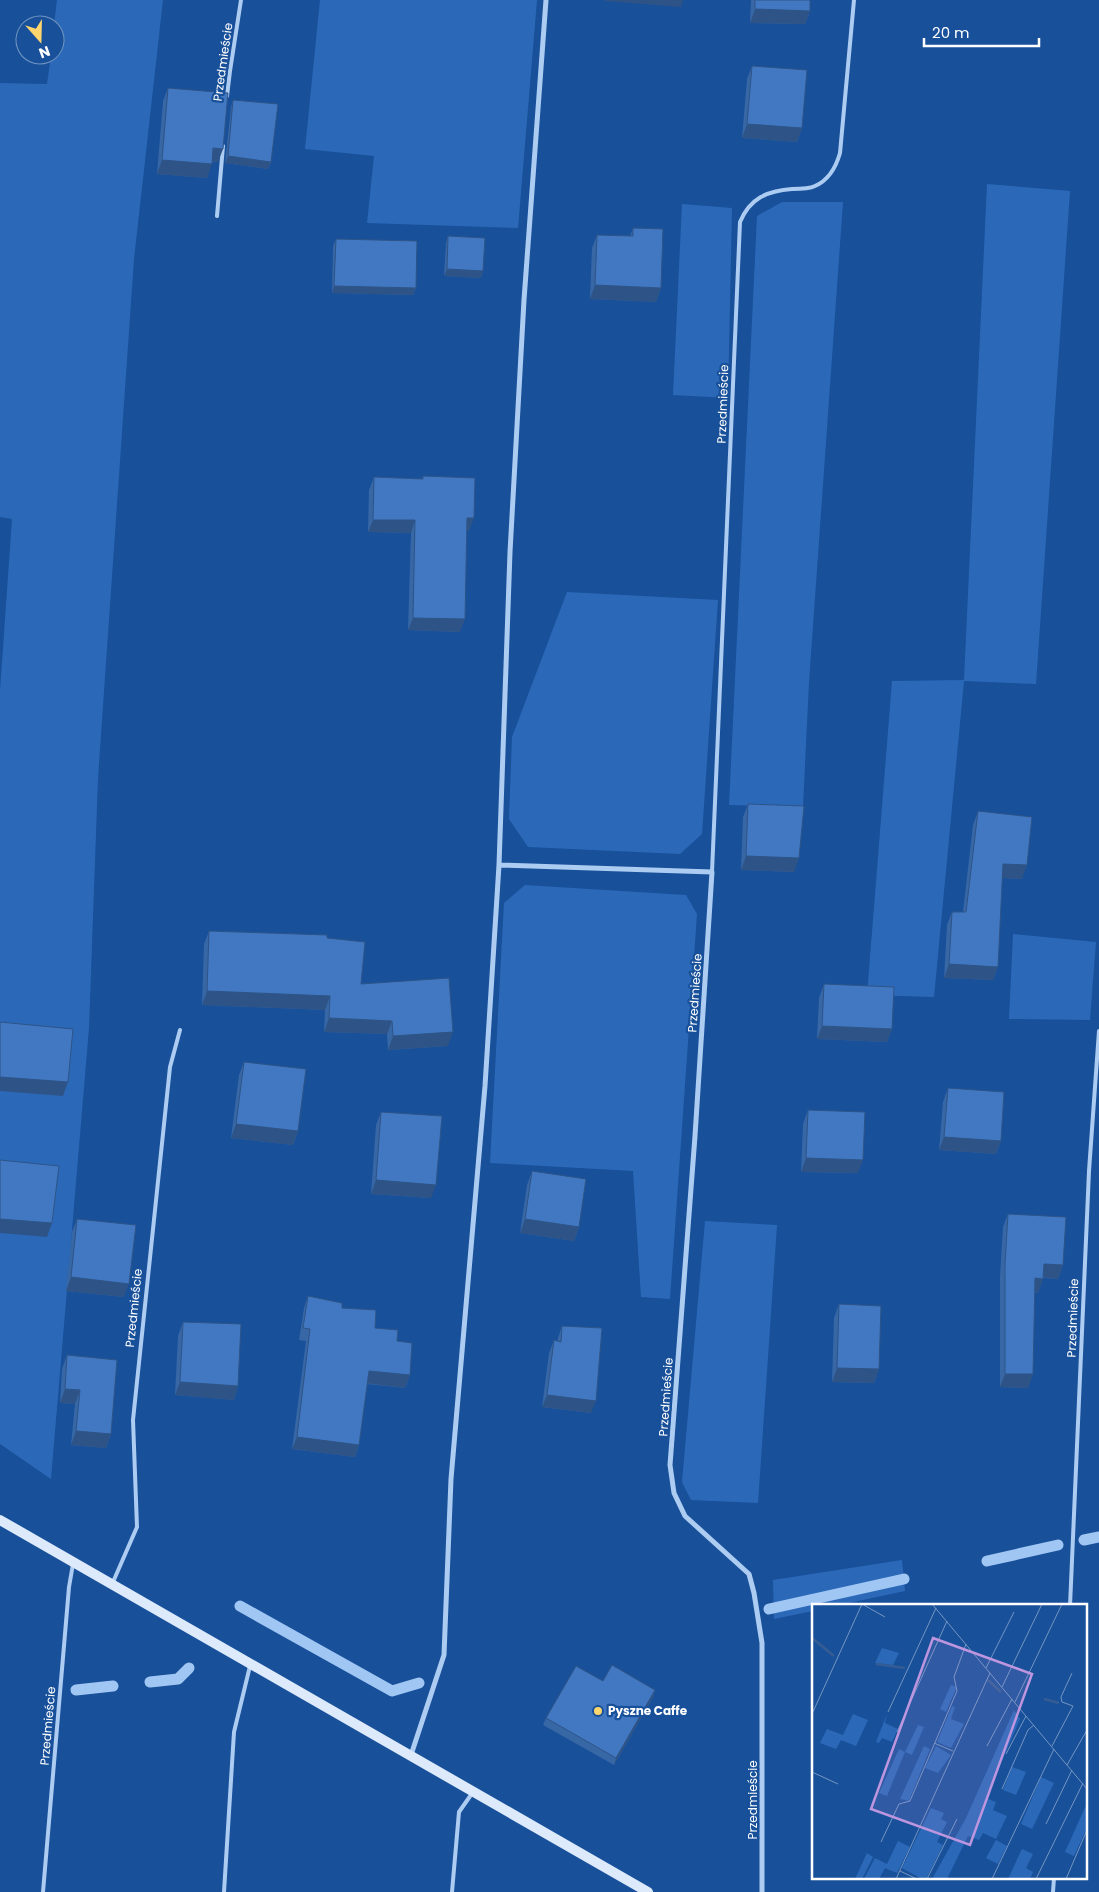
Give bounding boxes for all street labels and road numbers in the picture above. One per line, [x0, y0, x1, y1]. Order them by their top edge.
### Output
street label: Przedmieście [209, 22, 236, 102]
street label: Przedmieście [713, 364, 732, 444]
street label: Przedmieście [683, 953, 706, 1033]
street label: Przedmieście [121, 1268, 146, 1348]
street label: Przedmieście [1063, 1278, 1082, 1358]
street label: Przedmieście [654, 1357, 677, 1437]
street label: Przedmieście [36, 1686, 59, 1766]
street label: Przedmieście [744, 1760, 761, 1840]

